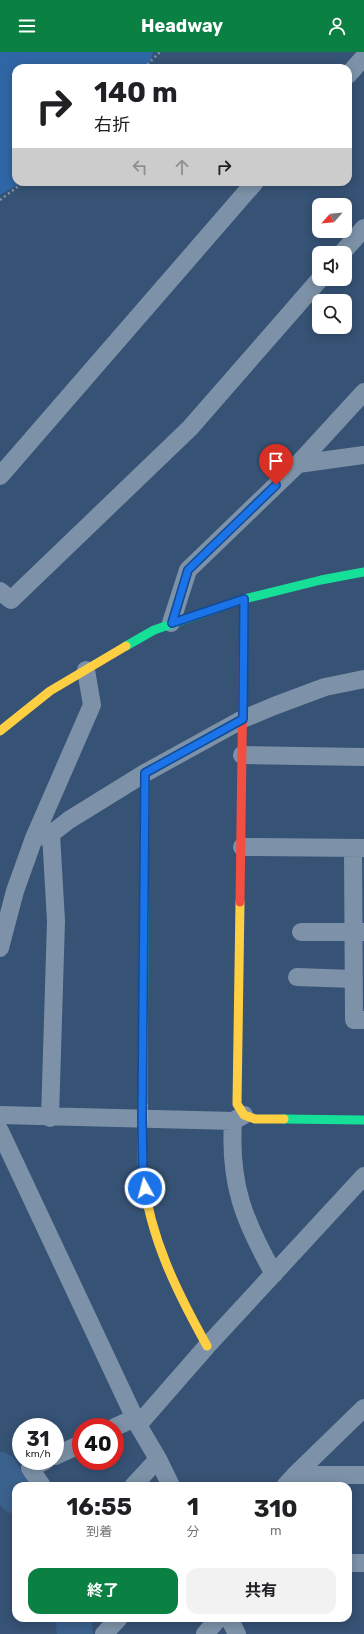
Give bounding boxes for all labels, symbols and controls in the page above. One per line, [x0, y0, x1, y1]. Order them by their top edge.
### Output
icon: menu [16, 15, 38, 37]
text: Headway [141, 15, 223, 37]
icon: person [326, 15, 348, 37]
text: 140 m [94, 76, 178, 109]
icon: right [28, 80, 80, 132]
text: 右折 [94, 114, 130, 136]
icon: left [129, 156, 151, 178]
icon: ahead [171, 156, 193, 178]
icon: right [213, 156, 235, 178]
north arrow [312, 198, 352, 238]
map controls [312, 198, 352, 334]
button: sound [312, 246, 352, 286]
button: search [312, 294, 352, 334]
pin [259, 444, 293, 485]
icon: arrive [265, 450, 287, 472]
position arrow [124, 1167, 166, 1209]
speed limit sign: 40 [72, 1418, 124, 1470]
text: 31 [27, 1427, 49, 1451]
text: km/h [26, 1448, 50, 1460]
text: 16:55 [66, 1493, 132, 1521]
text: 1 [187, 1493, 199, 1521]
text: 310 [254, 1495, 298, 1523]
text: m [270, 1523, 281, 1538]
text: 到着 [86, 1524, 112, 1539]
text: 分 [186, 1524, 199, 1539]
button: 終了 [28, 1568, 178, 1614]
button: 共有 [186, 1568, 336, 1614]

